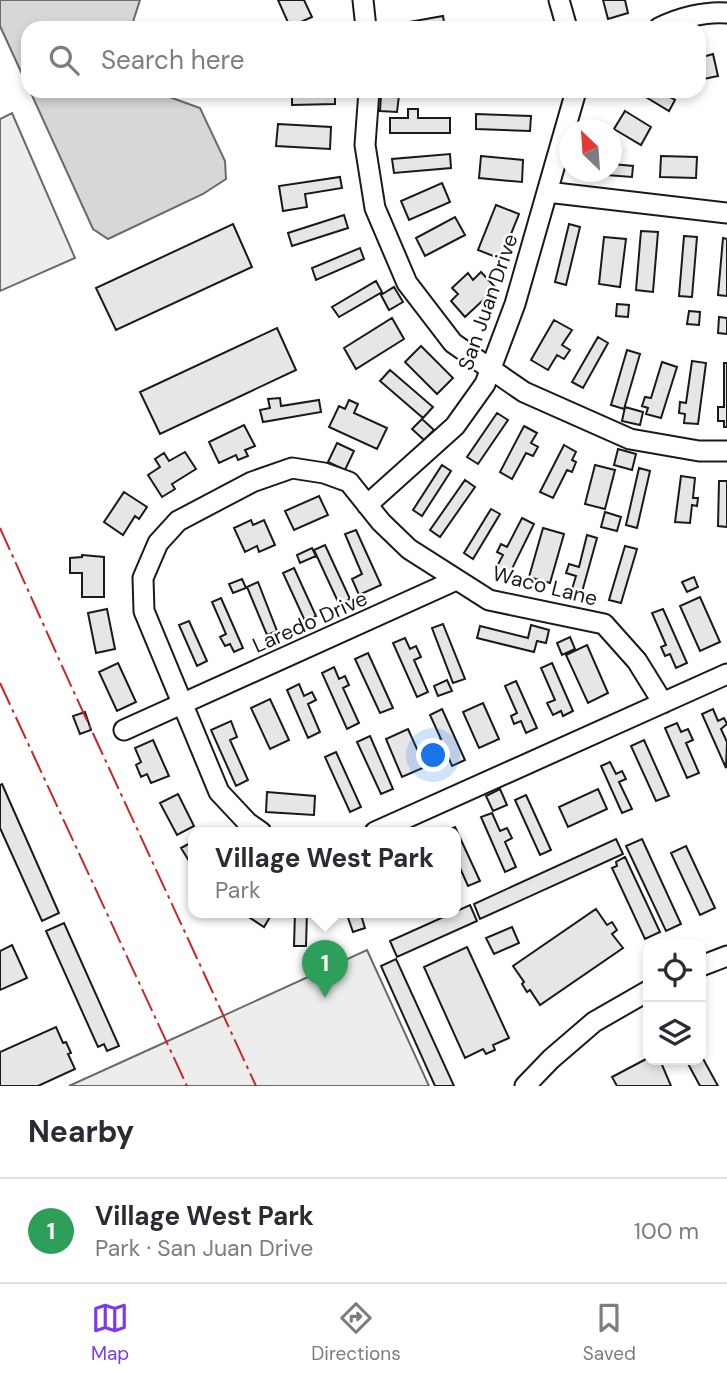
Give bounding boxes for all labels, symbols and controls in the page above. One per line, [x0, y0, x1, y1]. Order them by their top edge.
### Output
search box [21, 21, 706, 98]
icon: search [45, 41, 83, 79]
text: Search here [101, 43, 244, 77]
north arrow [559, 119, 622, 182]
street label: San Juan Drive [452, 230, 524, 374]
street label: Waco Lane [490, 559, 600, 613]
street label: Laredo Drive [248, 584, 372, 660]
your location [416, 738, 450, 772]
popup [188, 827, 461, 918]
text: Village West Park [215, 841, 434, 875]
text: Park [215, 875, 261, 905]
map controls [643, 939, 706, 1065]
button: locate [643, 939, 706, 1002]
pin: 1 [302, 940, 348, 998]
button: layers [643, 1002, 706, 1065]
text: Nearby [28, 1112, 134, 1151]
text: Village West Park [95, 1199, 314, 1233]
text: 1 [47, 1216, 55, 1246]
text: 100 m [634, 1216, 699, 1246]
text: Park · San Juan Drive [95, 1233, 313, 1263]
tab: Map [91, 1299, 129, 1366]
tab: Directions [311, 1299, 401, 1366]
tab: Saved [583, 1299, 636, 1366]

